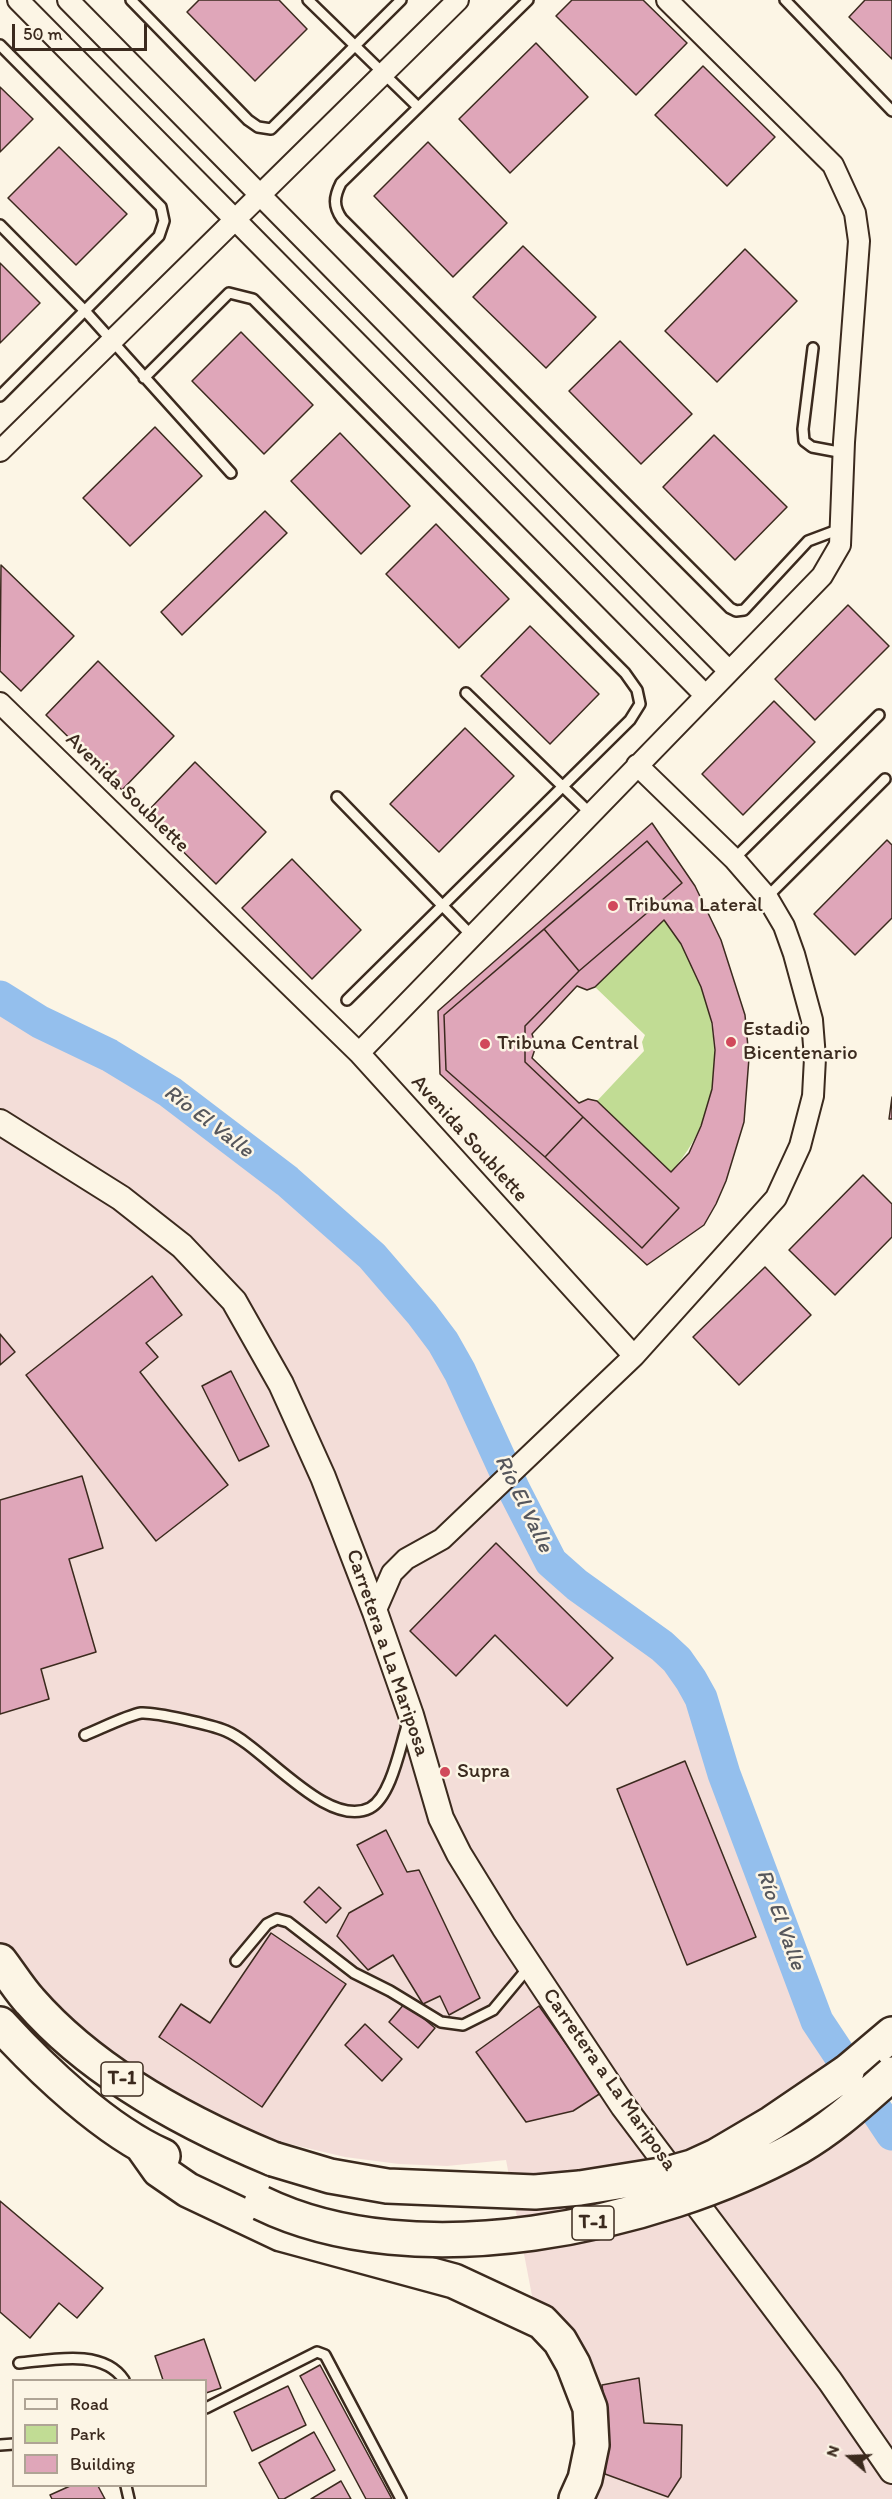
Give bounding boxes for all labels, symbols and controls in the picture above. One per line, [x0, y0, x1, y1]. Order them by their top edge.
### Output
scale bar [15, 12, 150, 50]
text: 50 m [23, 23, 63, 45]
street label: Avenida Soublette [60, 728, 194, 858]
place label: Tribuna Lateral [625, 893, 763, 919]
marker: Tribuna Lateral [606, 899, 620, 913]
place label: Estadio Bicentenario [743, 1017, 858, 1067]
place label: Tribuna Central [497, 1031, 639, 1057]
marker: Estadio Bicentenario [724, 1035, 738, 1049]
marker: Tribuna Central [478, 1037, 492, 1051]
street label: Avenida Soublette [405, 1070, 533, 1208]
water label: Río El Valle [158, 1080, 258, 1164]
water label: Río El Valle [488, 1451, 558, 1557]
street label: Carretera a La Mariposa [340, 1546, 434, 1760]
place label: Supra [457, 1759, 510, 1785]
marker: Supra [438, 1765, 452, 1779]
water label: Río El Valle [750, 1866, 810, 1974]
street label: Carretera a La Mariposa [536, 1984, 682, 2176]
road number: T-1 [101, 2062, 143, 2096]
road number: T-1 [572, 2206, 614, 2240]
legend [12, 2379, 207, 2487]
text: Road [70, 2393, 109, 2415]
text: Park [70, 2423, 105, 2445]
north arrow [820, 2427, 880, 2487]
text: N [822, 2443, 843, 2459]
text: Building [70, 2453, 135, 2475]

